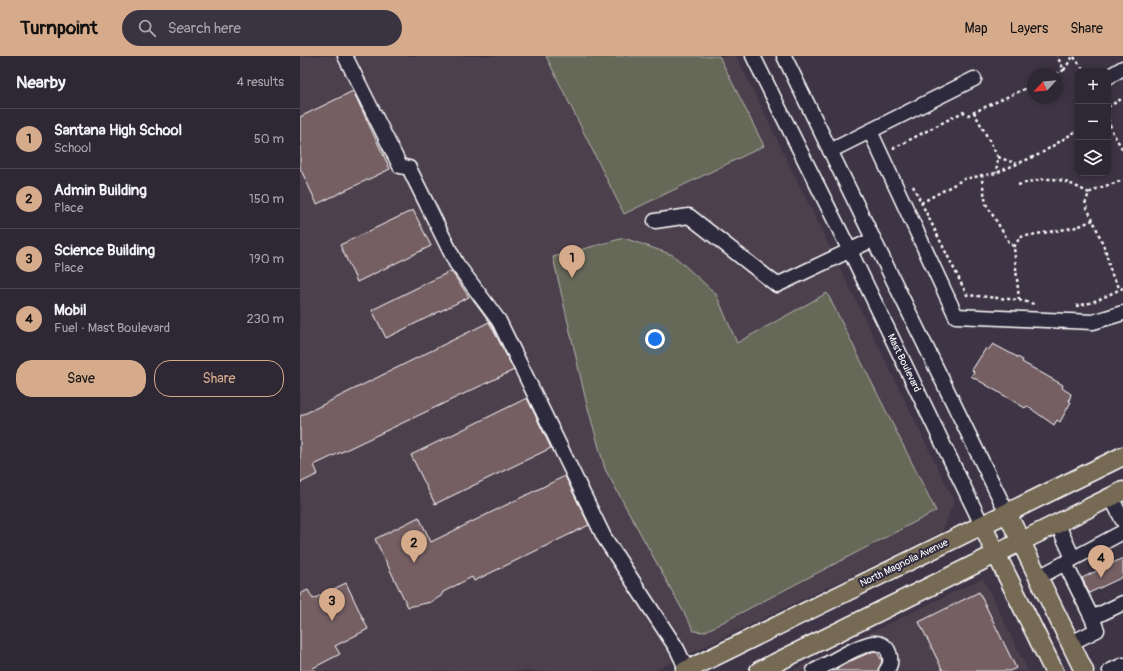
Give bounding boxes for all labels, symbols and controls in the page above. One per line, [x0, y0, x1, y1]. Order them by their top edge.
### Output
search box [122, 10, 402, 46]
text: Turnpoint [20, 16, 98, 40]
icon: search [136, 17, 158, 39]
text: Search here [168, 19, 241, 38]
text: Map [965, 20, 988, 37]
text: Layers [1010, 20, 1048, 37]
text: Share [1070, 20, 1103, 37]
north arrow [1027, 68, 1063, 104]
map controls [1075, 68, 1111, 176]
button: + [1075, 68, 1111, 104]
text: Nearby [16, 72, 65, 93]
text: 4 results [237, 74, 284, 90]
button: − [1075, 104, 1111, 140]
text: Santana High School [54, 121, 182, 140]
text: 1 [26, 131, 32, 147]
text: 50 m [254, 131, 284, 147]
text: School [54, 140, 91, 156]
button: layers [1075, 140, 1111, 176]
text: Admin Building [54, 181, 147, 200]
text: 2 [25, 191, 33, 207]
text: 150 m [249, 191, 284, 207]
text: Place [54, 200, 83, 216]
text: Science Building [54, 241, 155, 260]
pin: 1 [559, 245, 585, 278]
text: 3 [25, 251, 33, 267]
text: 190 m [249, 251, 284, 267]
text: Place [54, 260, 83, 276]
text: Mobil [54, 301, 86, 320]
text: 4 [25, 311, 33, 327]
text: 230 m [247, 311, 284, 327]
text: Fuel · Mast Boulevard [54, 320, 170, 336]
your location [645, 329, 665, 349]
street label: Mast Boulevard [885, 332, 923, 394]
button: Save [16, 360, 146, 397]
button: Share [154, 360, 284, 397]
pin: 2 [401, 530, 427, 563]
street label: North Magnolia Avenue [858, 536, 950, 590]
pin: 4 [1088, 545, 1114, 578]
pin: 3 [319, 588, 345, 621]

